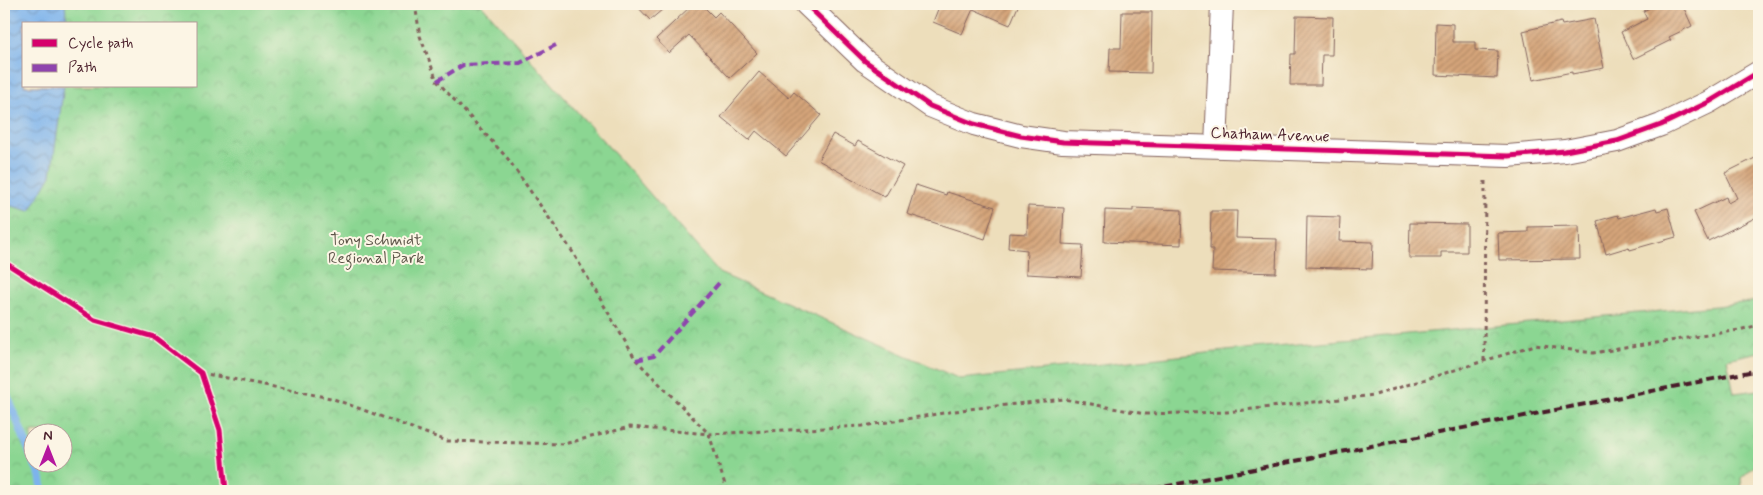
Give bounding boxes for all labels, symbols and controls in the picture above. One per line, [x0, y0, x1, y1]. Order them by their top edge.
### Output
legend [22, 22, 198, 88]
text: Cycle path [68, 34, 133, 54]
text: Path [68, 58, 97, 78]
street label: Chatham Avenue [1210, 122, 1330, 148]
park label: Tony Schmidt Regional Park [328, 230, 424, 270]
north arrow [22, 422, 72, 472]
text: N [43, 427, 53, 445]

